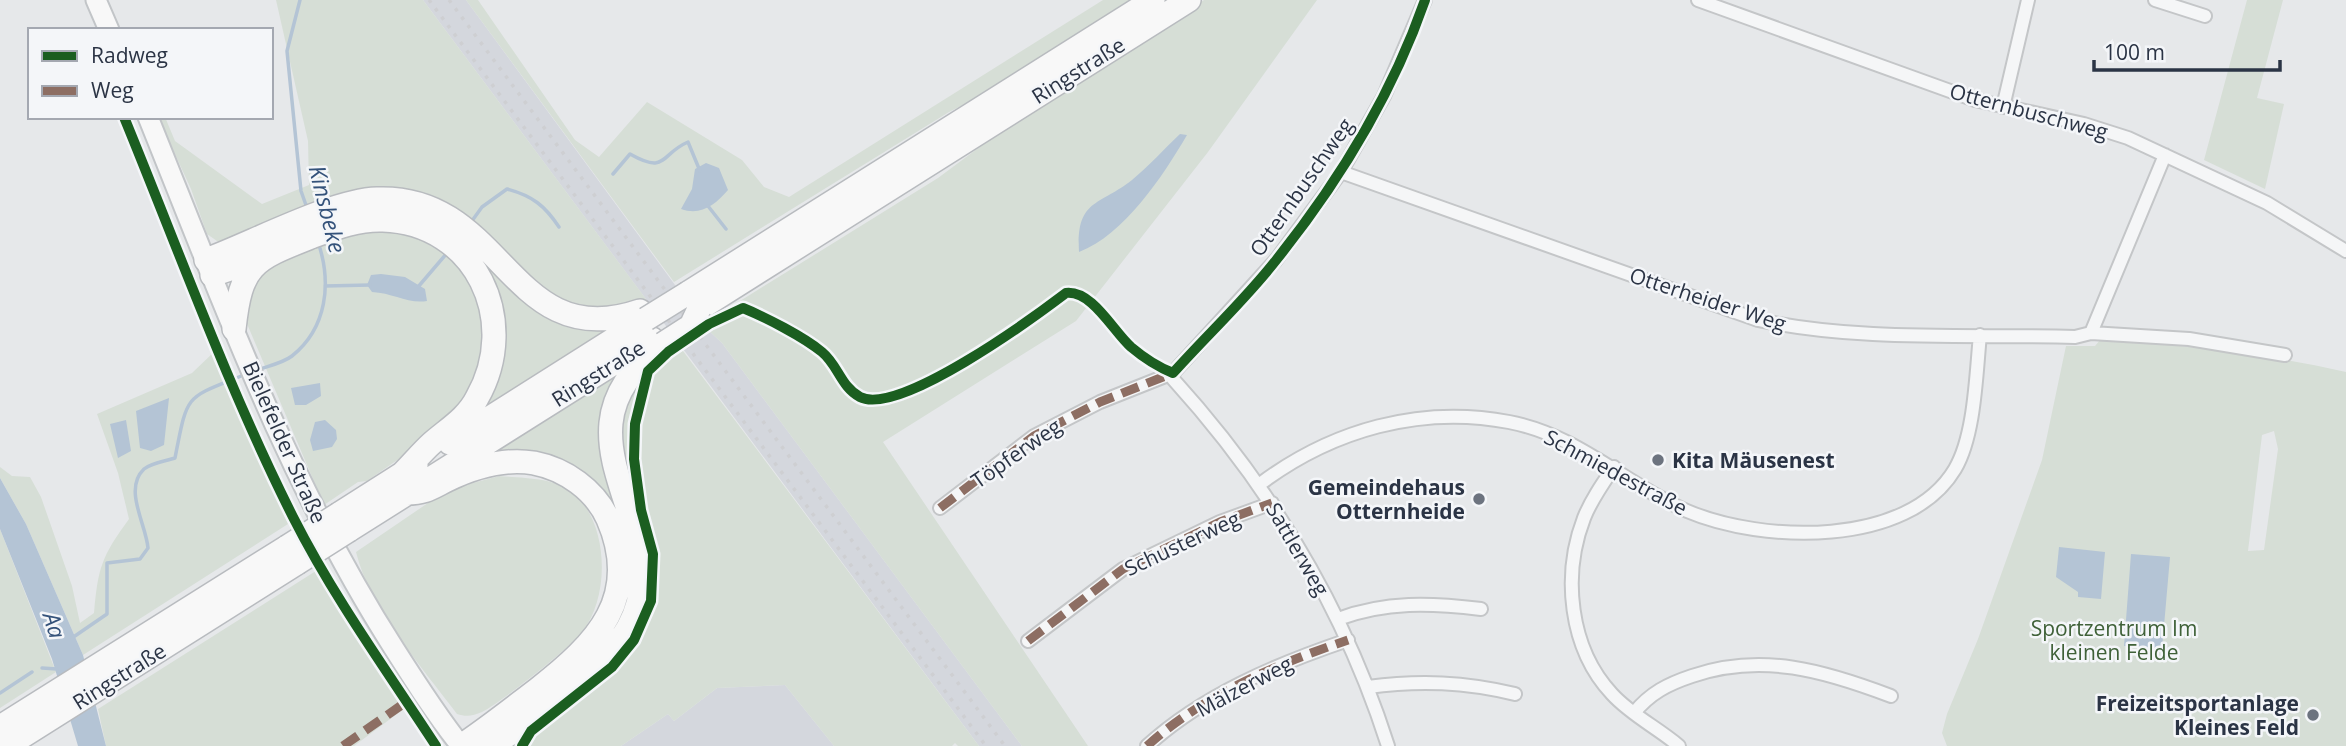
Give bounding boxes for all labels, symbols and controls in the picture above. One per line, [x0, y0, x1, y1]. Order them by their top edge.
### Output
legend [28, 28, 273, 119]
scale bar [2094, 28, 2280, 72]
street label: Ringstraße [1026, 30, 1130, 110]
text: 100 m [2104, 38, 2165, 66]
text: Radweg [91, 41, 168, 69]
text: Weg [91, 76, 134, 104]
street label: Otternbuschweg [1947, 76, 2111, 146]
street label: Otternbuschweg [1243, 112, 1359, 262]
water label: Kinsbeke [302, 162, 354, 256]
street label: Otterheider Weg [1626, 261, 1790, 337]
street label: Ringstraße [546, 333, 650, 413]
street label: Bielefelder Straße [237, 356, 333, 528]
street label: Töpferweg [965, 412, 1067, 494]
street label: Schmiedestraße [1540, 422, 1692, 522]
place label: Kita Mäusenest [1672, 446, 1835, 474]
marker: Kita Mäusenest [1650, 452, 1666, 468]
place label: Gemeindehaus Otternheide [1308, 473, 1465, 525]
marker: Gemeindehaus Otternheide [1471, 491, 1487, 507]
street label: Sattlerweg [1260, 497, 1336, 601]
street label: Schusterweg [1120, 504, 1244, 582]
water label: Aa [35, 606, 74, 642]
park label: Sportzentrum Im kleinen Felde [2031, 614, 2197, 666]
street label: Ringstraße [67, 636, 171, 716]
street label: Mälzerweg [1191, 649, 1297, 723]
place label: Freizeitsportanlage Kleines Feld [2096, 689, 2299, 741]
marker: Freizeitsportanlage Kleines Feld [2305, 707, 2321, 723]

